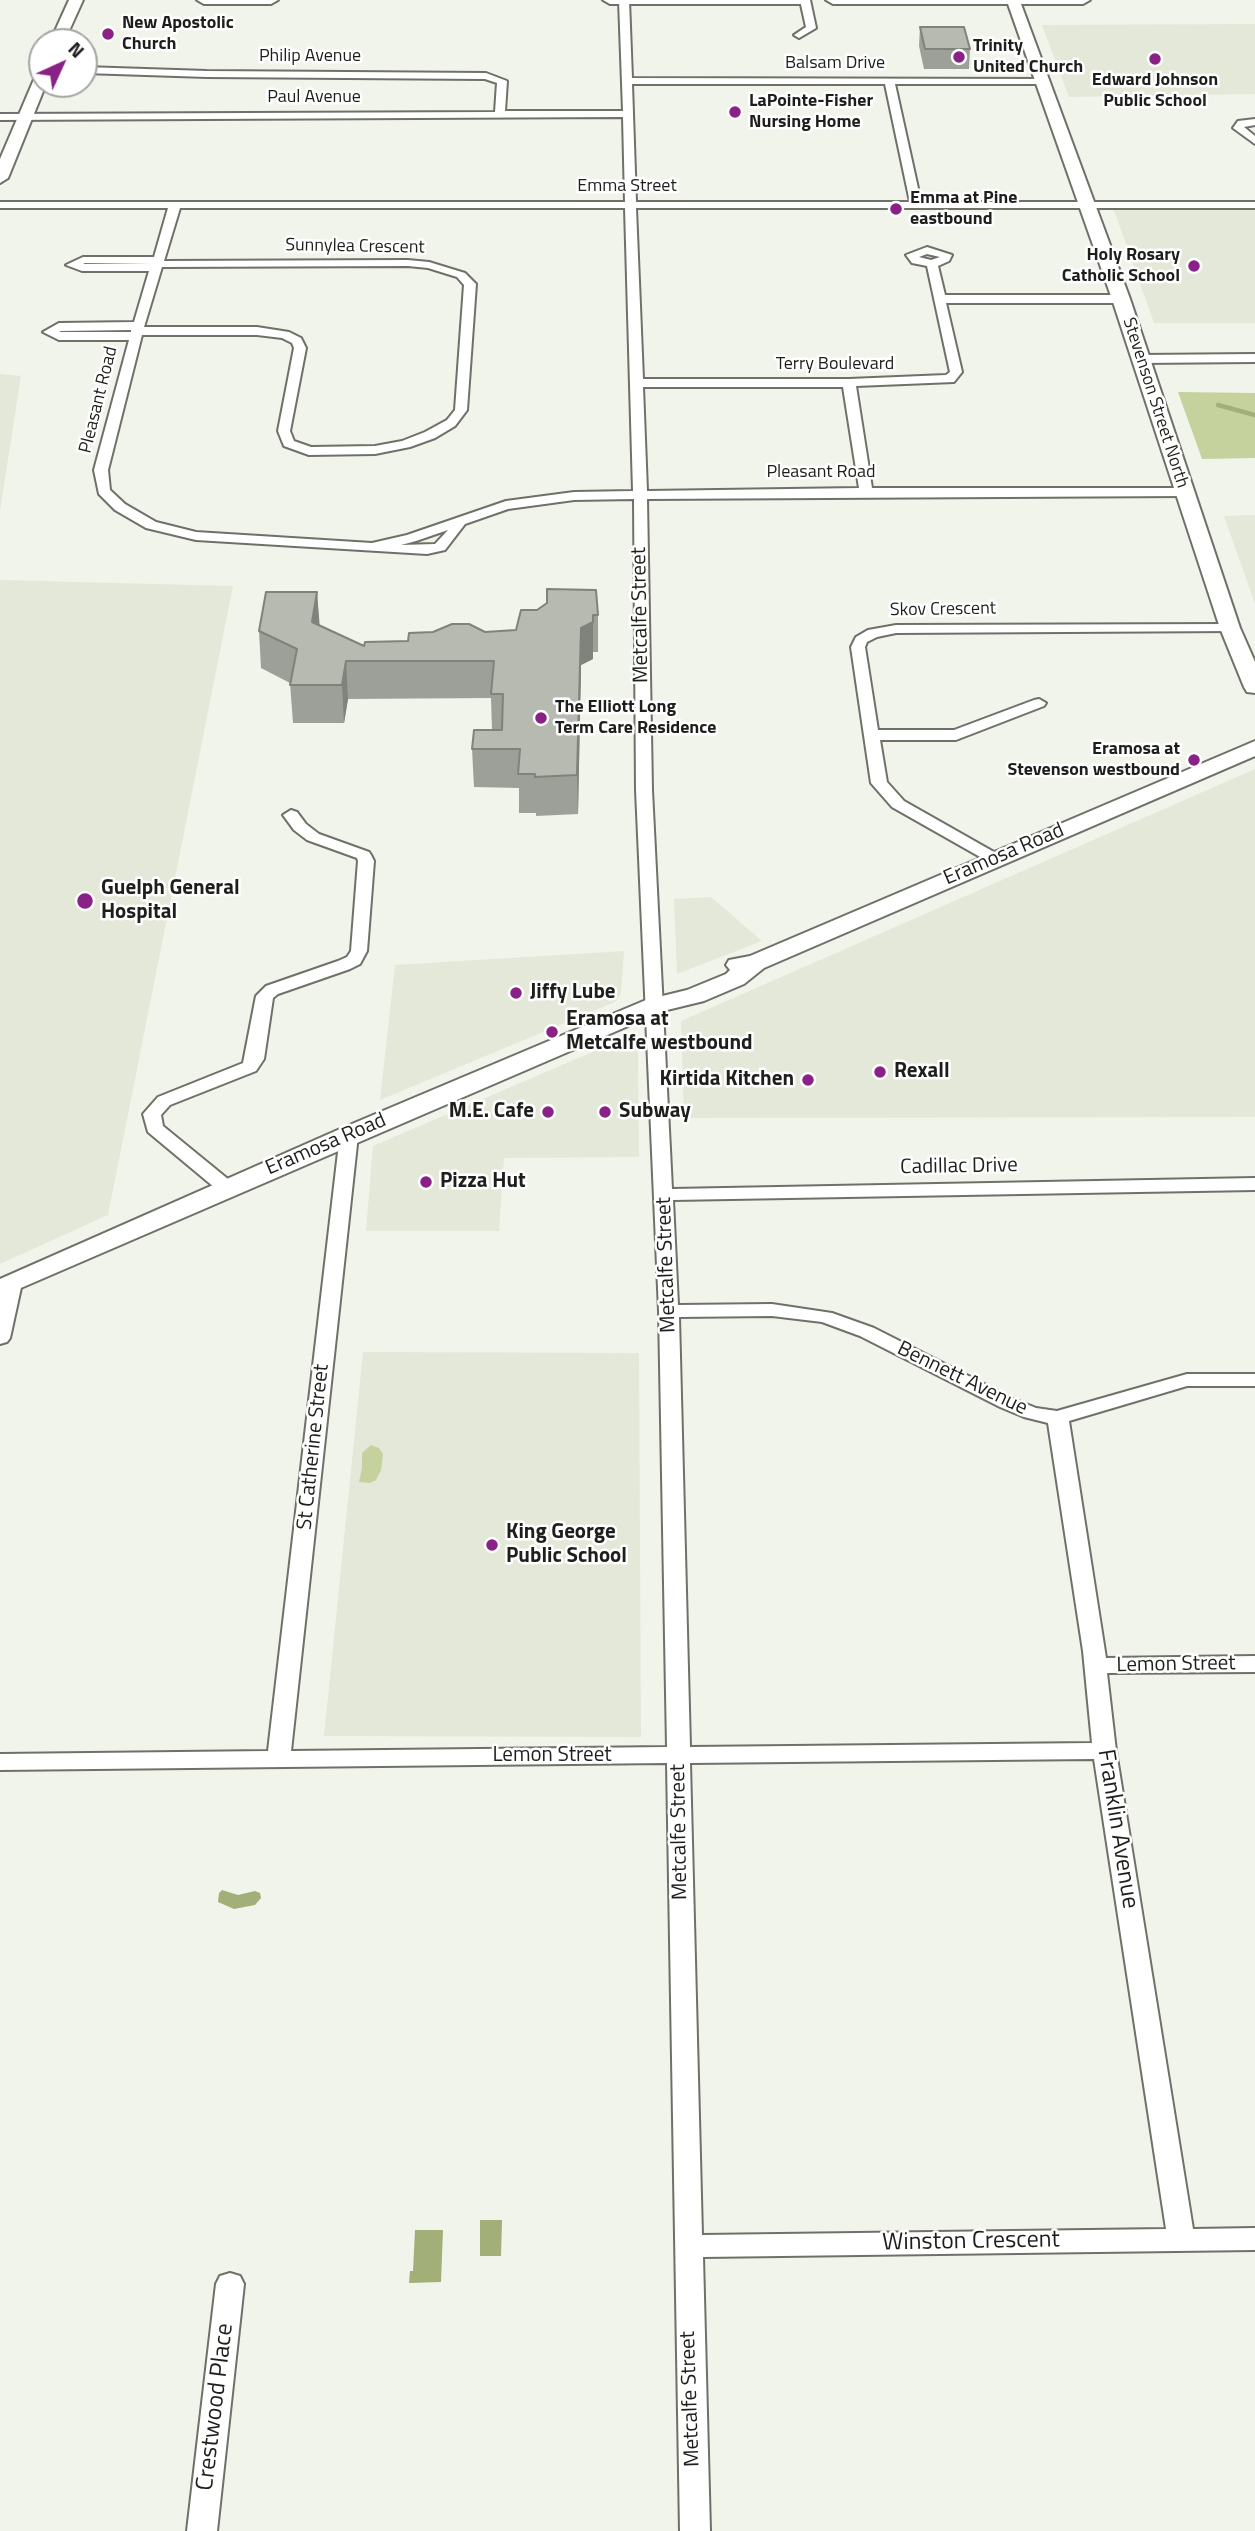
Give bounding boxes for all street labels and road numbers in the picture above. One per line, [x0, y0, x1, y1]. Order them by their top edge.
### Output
street label: Philip Avenue [259, 46, 361, 68]
street label: Balsam Drive [785, 53, 885, 75]
street label: Paul Avenue [267, 87, 361, 109]
street label: Emma Street [577, 176, 677, 198]
street label: Sunnylea Crescent [285, 235, 425, 259]
street label: Stevenson Street North [1117, 315, 1193, 491]
street label: Pleasant Road [75, 344, 123, 456]
street label: Terry Boulevard [776, 354, 894, 376]
street label: Pleasant Road [766, 462, 876, 484]
street label: Metcalfe Street [627, 547, 655, 683]
street label: Skov Crescent [890, 598, 996, 622]
street label: Eramosa Road [940, 818, 1068, 892]
street label: Eramosa Road [262, 1108, 390, 1182]
street label: Cadillac Drive [900, 1153, 1018, 1181]
street label: Metcalfe Street [652, 1197, 682, 1333]
street label: Bennett Avenue [893, 1337, 1031, 1421]
street label: St Catherine Street [293, 1363, 335, 1531]
street label: Lemon Street [1116, 1651, 1236, 1679]
street label: Lemon Street [492, 1743, 612, 1769]
street label: Franklin Avenue [1090, 1747, 1144, 1911]
street label: Metcalfe Street [666, 1764, 694, 1900]
street label: Winston Crescent [882, 2226, 1060, 2258]
street label: Crestwood Place [191, 2322, 241, 2492]
street label: Metcalfe Street [676, 2331, 706, 2467]

